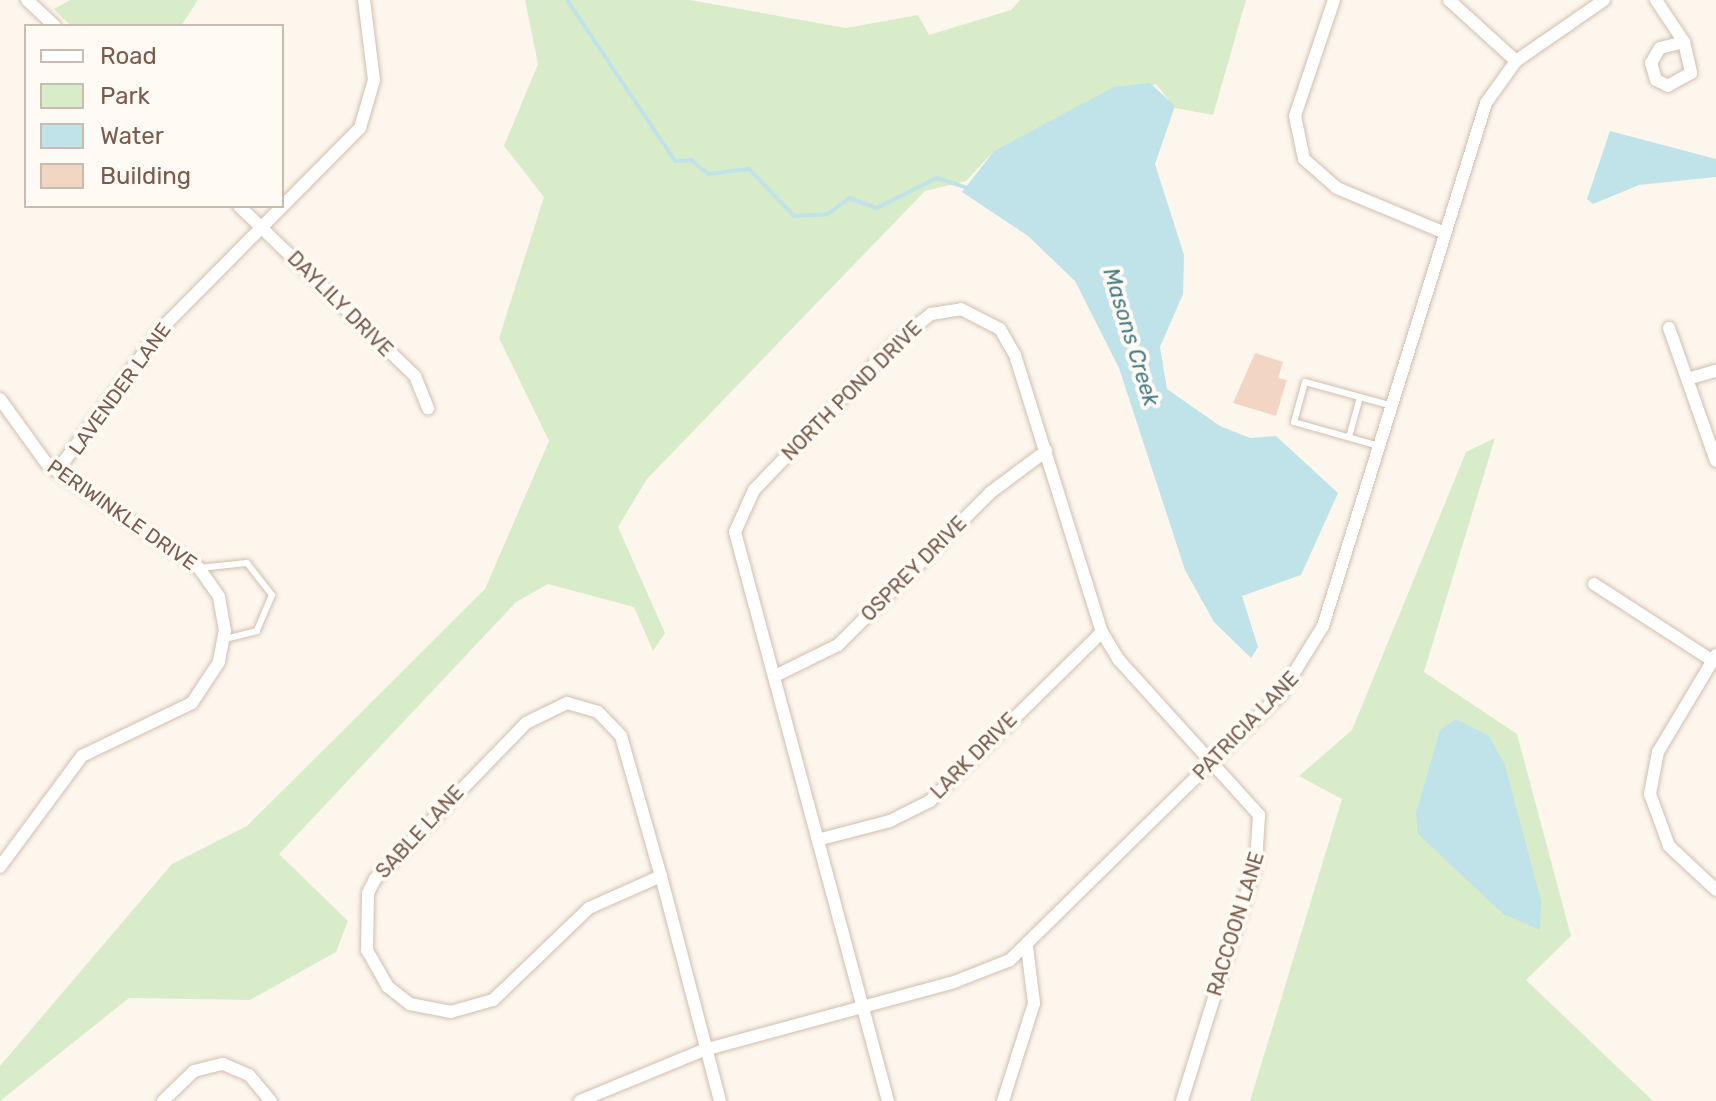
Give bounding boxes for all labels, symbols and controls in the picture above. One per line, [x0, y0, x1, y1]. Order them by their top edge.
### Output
legend [24, 24, 284, 208]
text: Road [100, 42, 157, 70]
text: Park [100, 82, 150, 110]
text: Water [100, 122, 164, 150]
text: Building [100, 162, 191, 190]
street label: DAYLILY DRIVE [282, 246, 398, 362]
water label: Masons Creek [1097, 265, 1165, 409]
street label: NORTH POND DRIVE [777, 316, 927, 466]
street label: LAVENDER LANE [64, 318, 176, 460]
street label: PERIWINKLE DRIVE [43, 454, 201, 576]
street label: OSPREY DRIVE [856, 511, 972, 627]
street label: PATRICIA LANE [1188, 667, 1304, 785]
street label: LARK DRIVE [926, 708, 1022, 804]
street label: SABLE LANE [371, 781, 469, 883]
street label: RACCOON LANE [1203, 849, 1269, 999]

